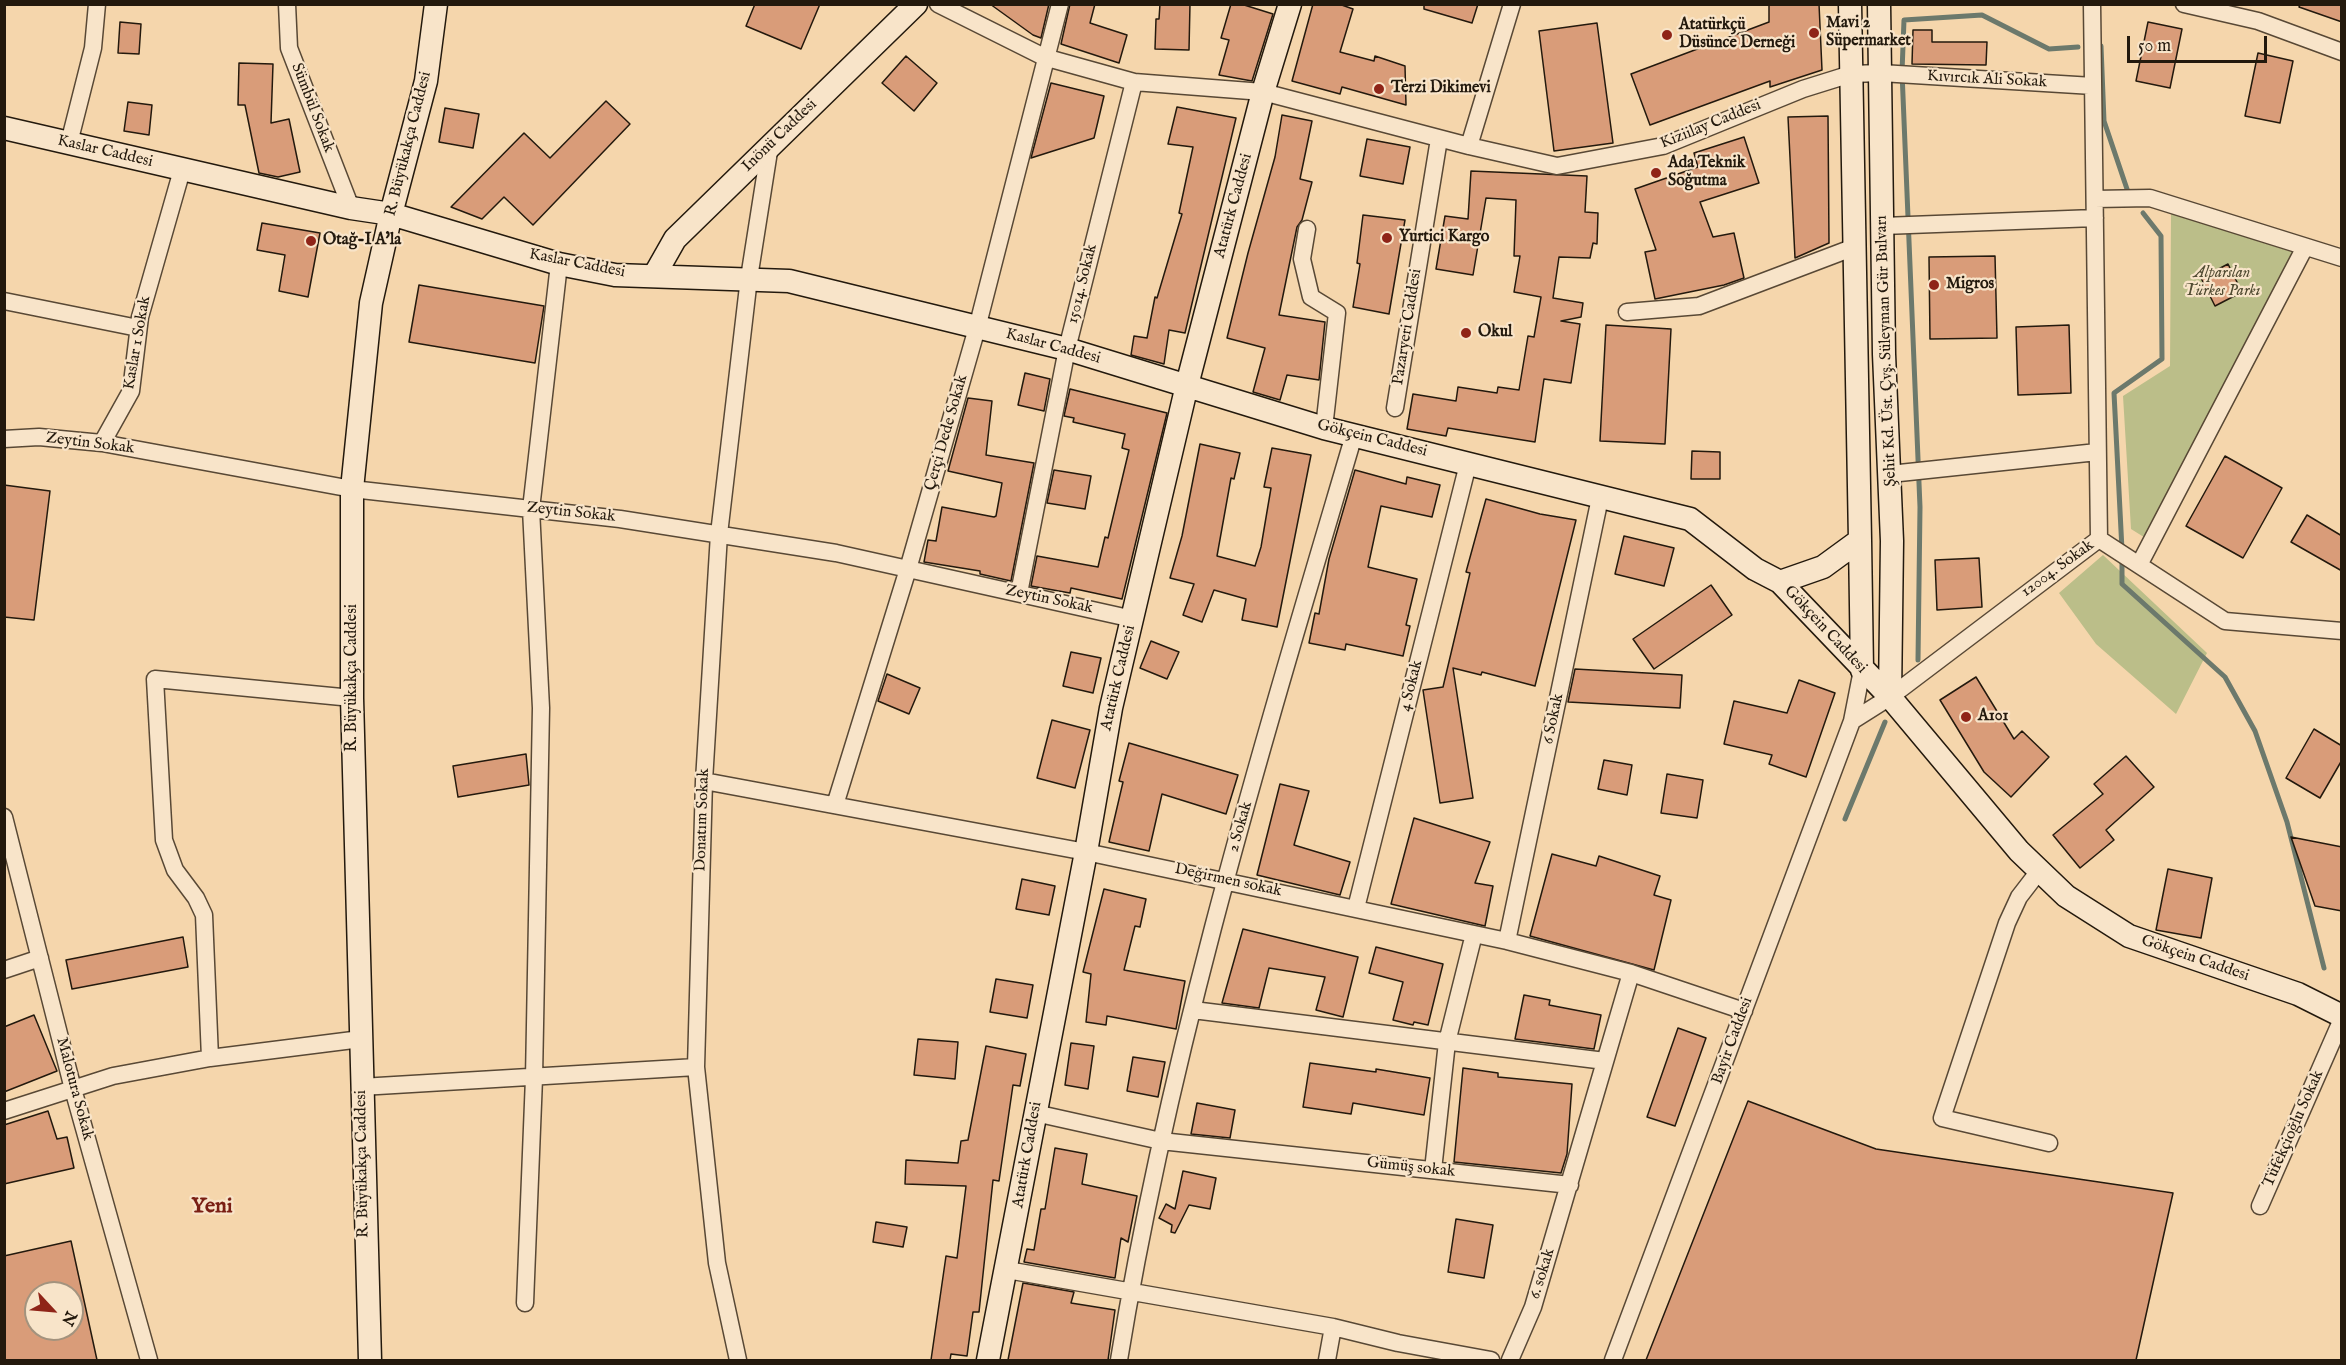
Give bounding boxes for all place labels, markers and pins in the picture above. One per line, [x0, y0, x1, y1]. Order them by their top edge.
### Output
place label: Mavi 2 Süpermarket [1826, 14, 1911, 52]
place label: Atatürkçü Düsünce Derneği [1679, 16, 1795, 54]
marker: Mavi 2 Süpermarket [1807, 26, 1821, 40]
marker: Atatürkçü Düsünce Derneği [1660, 28, 1674, 42]
place label: Terzi Dikimevi [1391, 79, 1491, 99]
marker: Terzi Dikimevi [1372, 82, 1386, 96]
place label: Ada Teknik Soğutma [1668, 154, 1745, 192]
marker: Ada Teknik Soğutma [1649, 166, 1663, 180]
place label: Yurtici Kargo [1399, 228, 1489, 248]
place label: Otağ-I A'la [323, 231, 401, 251]
marker: Yurtici Kargo [1380, 231, 1394, 245]
marker: Otağ-I A'la [304, 234, 318, 248]
place label: Migros [1946, 275, 1994, 295]
marker: Migros [1927, 278, 1941, 292]
place label: Okul [1478, 323, 1512, 343]
marker: Okul [1459, 326, 1473, 340]
place label: A101 [1978, 707, 2008, 727]
marker: A101 [1959, 710, 1973, 724]

